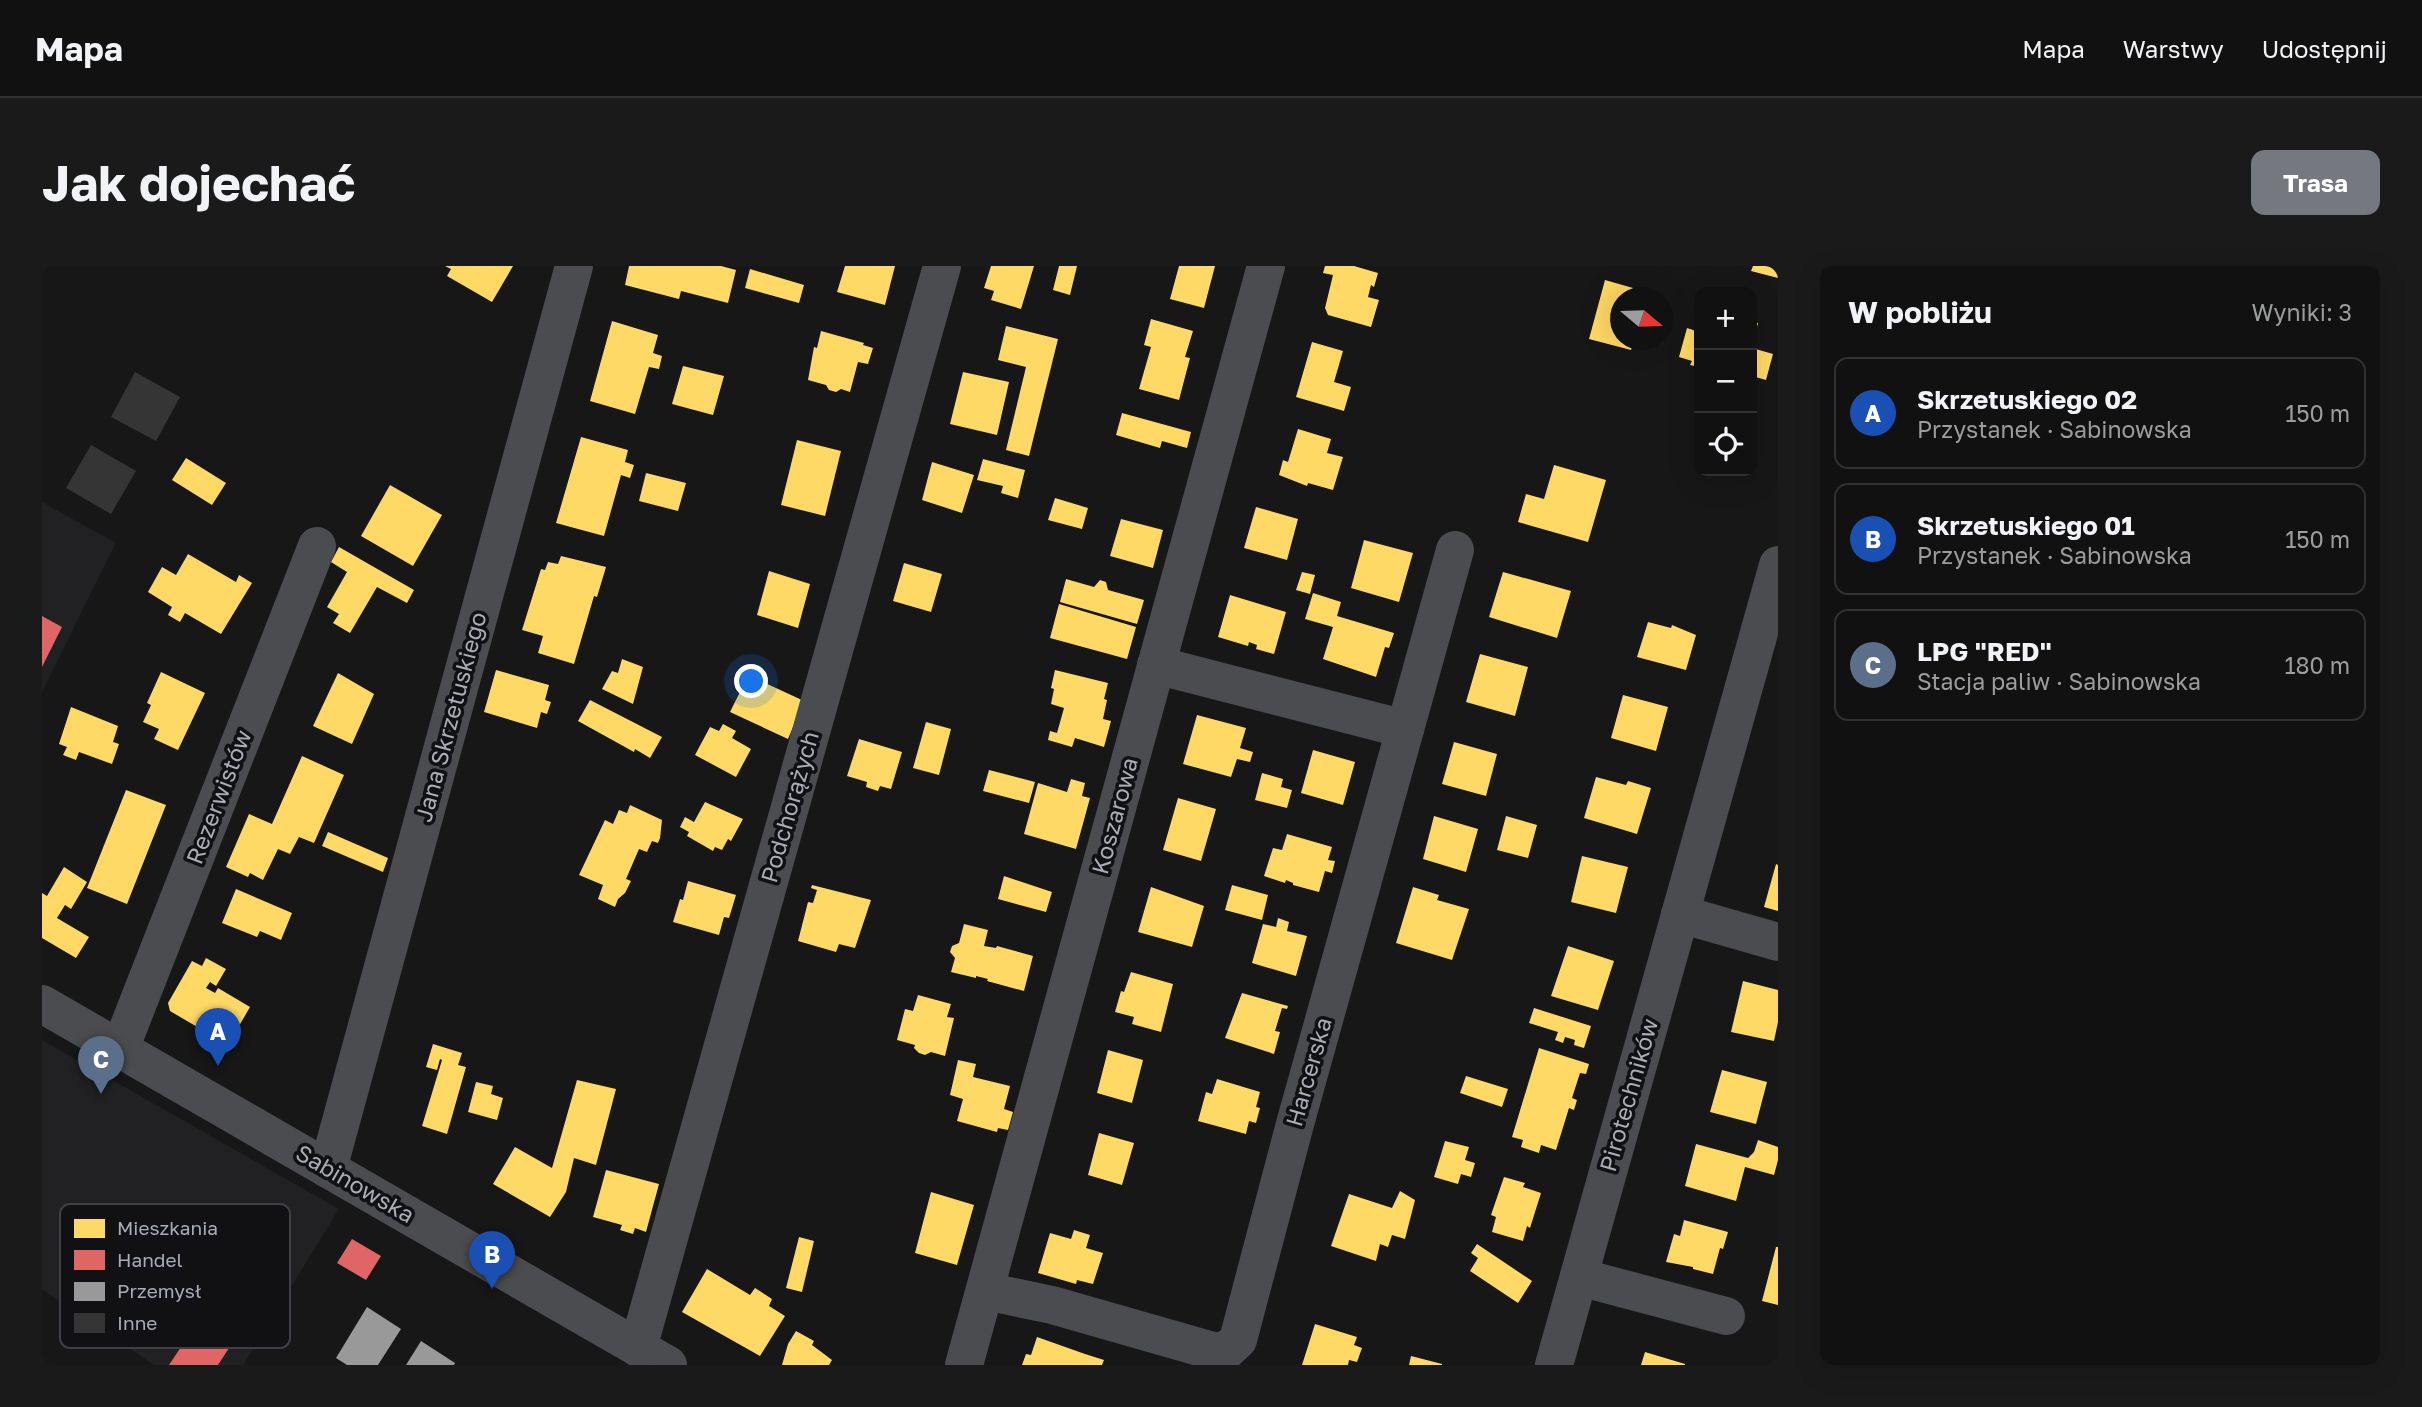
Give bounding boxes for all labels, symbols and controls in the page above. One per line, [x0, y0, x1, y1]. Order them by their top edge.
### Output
text: Mapa [35, 29, 123, 68]
text: Mapa [2022, 34, 2085, 63]
text: Warstwy [2123, 34, 2224, 63]
text: Udostępnij [2262, 34, 2387, 63]
button: Trasa [2251, 150, 2380, 215]
text: Jak dojechać [42, 153, 355, 212]
north arrow [1610, 287, 1673, 350]
map controls [1694, 287, 1757, 476]
button: + [1694, 287, 1757, 350]
text: W pobliżu [1848, 294, 1992, 330]
text: Wyniki: 3 [2251, 298, 2352, 326]
button: − [1694, 350, 1757, 413]
text: Skrzetuskiego 02 [1917, 384, 2137, 415]
text: A [1865, 399, 1881, 427]
text: 150 m [2285, 399, 2350, 427]
button: locate [1694, 413, 1757, 476]
text: Przystanek · Sabinowska [1917, 415, 2192, 443]
text: Skrzetuskiego 01 [1917, 510, 2135, 541]
text: B [1865, 525, 1881, 553]
text: 150 m [2285, 525, 2350, 553]
text: Przystanek · Sabinowska [1917, 541, 2192, 569]
street label: Jana Skrzetuskiego [409, 609, 492, 825]
text: LPG "RED" [1917, 636, 2052, 667]
text: C [1865, 651, 1881, 679]
text: 180 m [2284, 651, 2350, 679]
your location [734, 664, 768, 698]
text: Stacja paliw · Sabinowska [1917, 667, 2201, 695]
street label: Rezerwistów [180, 726, 257, 868]
street label: Podchorążych [754, 728, 824, 886]
street label: Koszarowa [1085, 754, 1143, 877]
pin: A [195, 1008, 241, 1066]
street label: Harcerska [1279, 1014, 1337, 1129]
street label: Pirotechników [1593, 1015, 1663, 1175]
pin: C [78, 1036, 124, 1094]
street label: Sabinowska [291, 1138, 420, 1228]
legend [60, 1204, 290, 1348]
text: Mieszkania [117, 1216, 218, 1239]
pin: B [469, 1231, 515, 1289]
text: Handel [117, 1248, 183, 1271]
text: Przemysł [117, 1279, 201, 1302]
text: Inne [117, 1311, 157, 1334]

